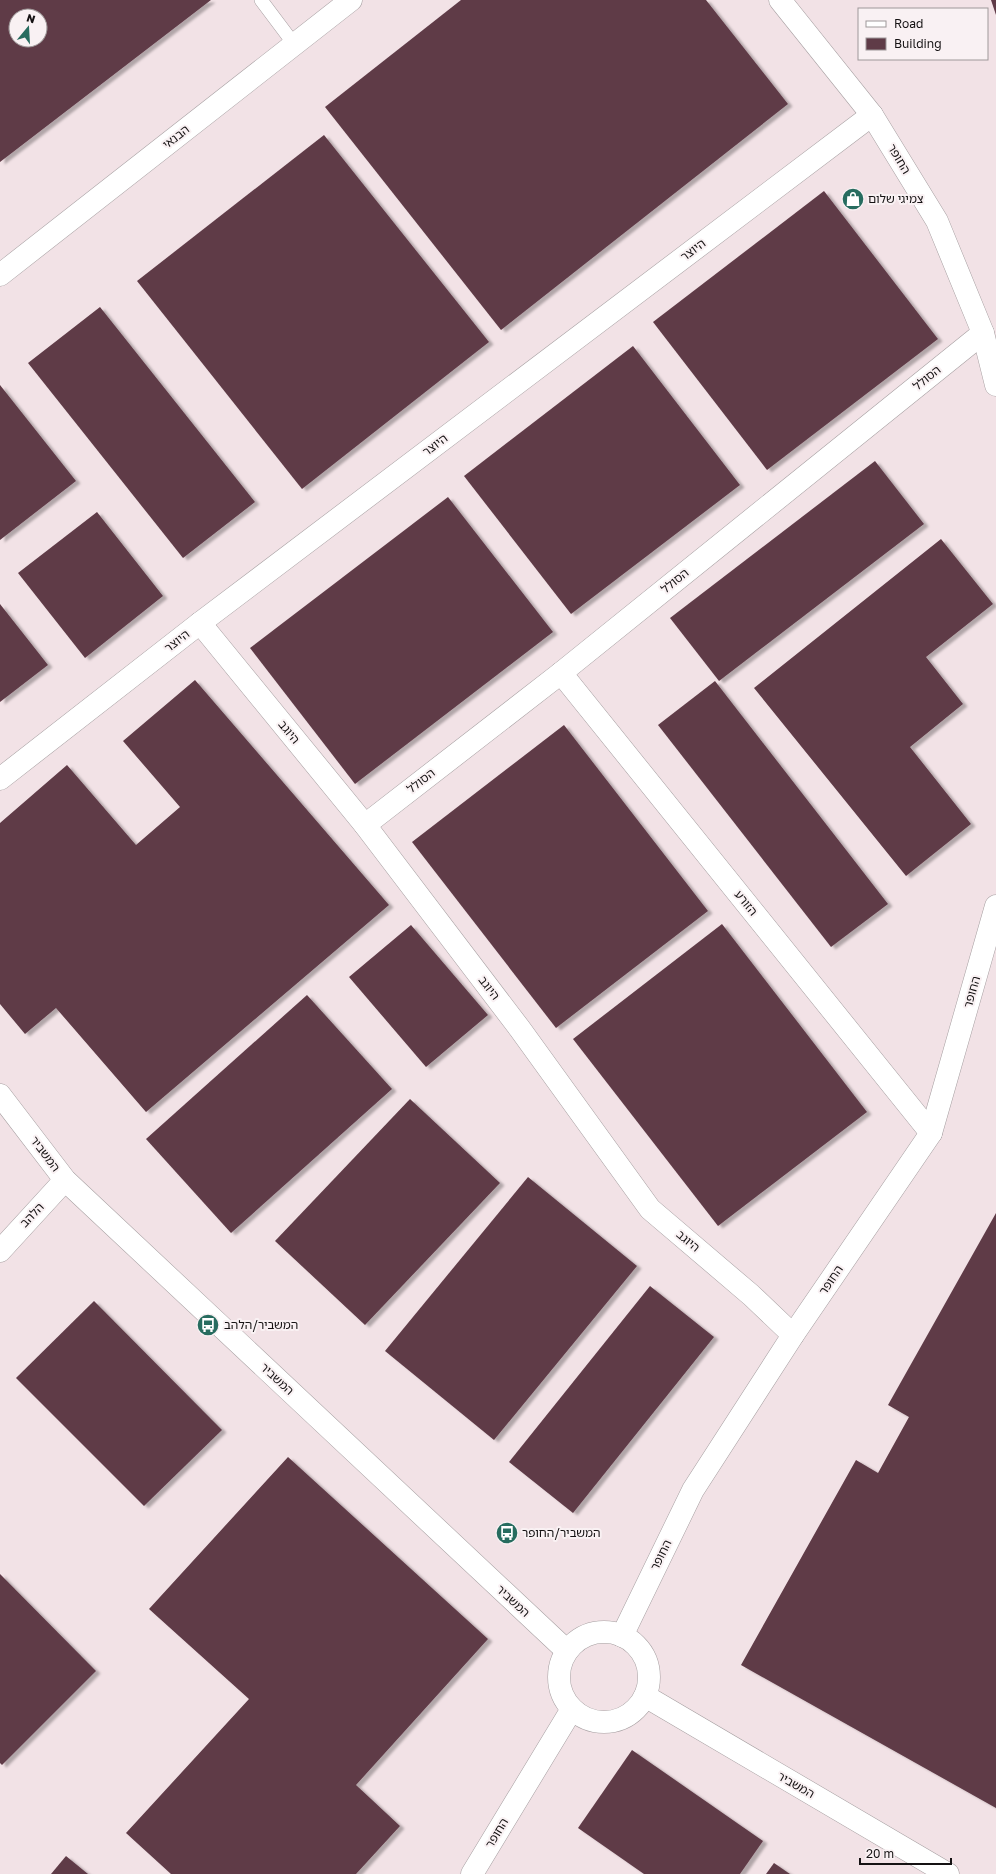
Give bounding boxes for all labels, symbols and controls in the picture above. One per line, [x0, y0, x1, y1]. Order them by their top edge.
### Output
north arrow [8, 8, 48, 48]
legend [858, 8, 988, 60]
text: N [25, 11, 37, 25]
text: Road [894, 16, 923, 31]
text: Building [894, 36, 942, 51]
street label: הבנאי [159, 122, 192, 152]
street label: החופר [885, 141, 914, 176]
shop icon: צמיגי שלום [840, 186, 866, 212]
place label: צמיגי שלום [868, 191, 924, 206]
street label: היוצר [677, 235, 708, 264]
street label: הסולל [910, 362, 944, 393]
street label: היוצר [419, 430, 450, 459]
street label: הסולל [658, 565, 692, 596]
street label: היוצר [161, 626, 192, 655]
street label: היוגב [275, 717, 303, 747]
street label: הסולל [404, 765, 438, 796]
street label: הזורע [732, 887, 761, 918]
street label: היוגב [476, 973, 503, 1003]
street label: החופר [960, 974, 983, 1009]
street label: המשביר [27, 1133, 64, 1174]
street label: הלהב [17, 1199, 47, 1230]
street label: היוגב [674, 1226, 703, 1255]
street label: החופר [815, 1262, 846, 1297]
bus stop icon: המשביר/הלהב [195, 1312, 221, 1338]
place label: המשביר/הלהב [224, 1317, 298, 1332]
street label: המשביר [257, 1359, 297, 1398]
bus stop icon: המשביר/החופר [494, 1520, 520, 1546]
place label: המשביר/החופר [522, 1525, 600, 1540]
street label: החופר [647, 1537, 674, 1573]
street label: המשביר [493, 1581, 533, 1620]
street label: המשביר [775, 1768, 817, 1801]
street label: החופר [482, 1815, 511, 1850]
scale bar [860, 1840, 951, 1866]
text: 20 m [866, 1846, 894, 1861]

